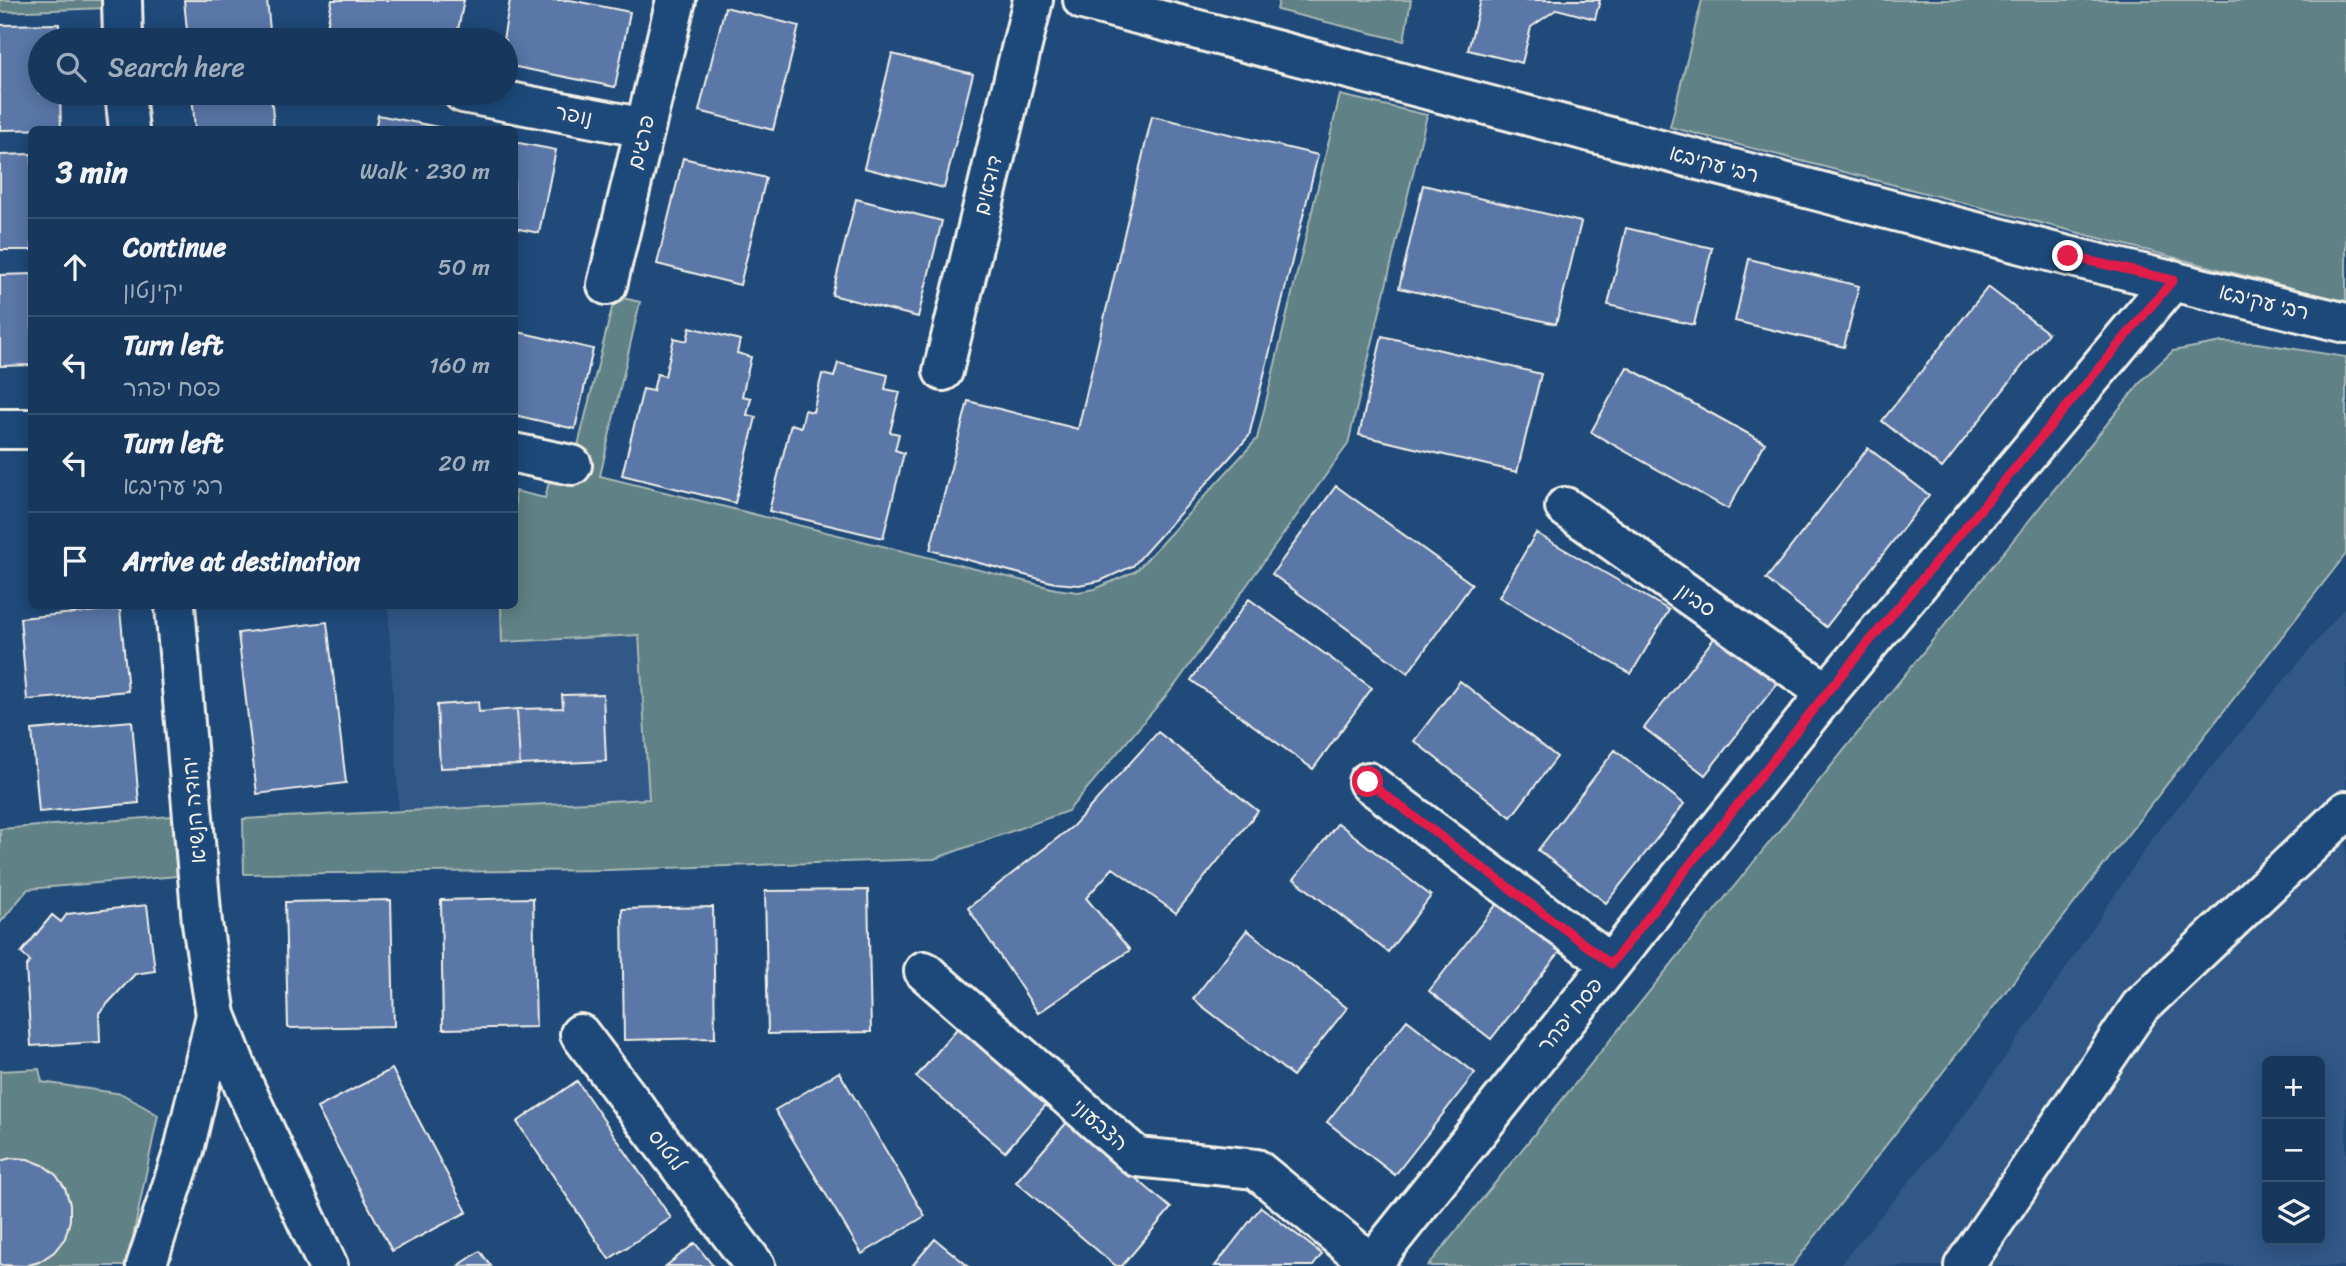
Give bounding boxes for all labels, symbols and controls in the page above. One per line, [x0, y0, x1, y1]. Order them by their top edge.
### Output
search box [28, 28, 518, 105]
text: Search here [108, 44, 245, 90]
icon: search [52, 48, 90, 86]
street label: נופר [552, 93, 596, 137]
street label: פרגים [616, 111, 666, 173]
street label: רבי עקיבא [1665, 134, 1763, 194]
text: 3 min [56, 145, 128, 199]
text: Walk · 230 m [360, 151, 490, 192]
street label: דודאים [962, 151, 1014, 219]
text: Continue [123, 224, 226, 270]
route end [2052, 240, 2083, 271]
text: 50 m [438, 247, 490, 288]
icon: ahead [56, 248, 94, 286]
text: יקינטון [123, 270, 183, 311]
street label: רבי עקיבא [2215, 272, 2313, 332]
text: Turn left [123, 322, 223, 368]
text: 160 m [429, 345, 490, 386]
icon: left [56, 346, 94, 384]
text: פסח יפהר [123, 368, 221, 409]
text: Turn left [123, 420, 223, 466]
text: 20 m [439, 443, 490, 484]
icon: left [56, 444, 94, 482]
text: רבי עקיבא [123, 466, 224, 507]
text: Arrive at destination [123, 538, 360, 584]
icon: arrive [56, 542, 94, 580]
street label: סביון [1668, 572, 1724, 628]
street label: יהודה הנשיא [170, 755, 218, 865]
route start [1352, 766, 1383, 797]
street label: פסח יפהר [1527, 968, 1613, 1062]
map controls [2262, 1056, 2325, 1245]
button: + [2262, 1056, 2325, 1119]
street label: הצבעוני [1063, 1089, 1137, 1161]
button: − [2262, 1119, 2325, 1182]
street label: לוטוס [638, 1120, 696, 1180]
button: layers [2262, 1182, 2325, 1245]

